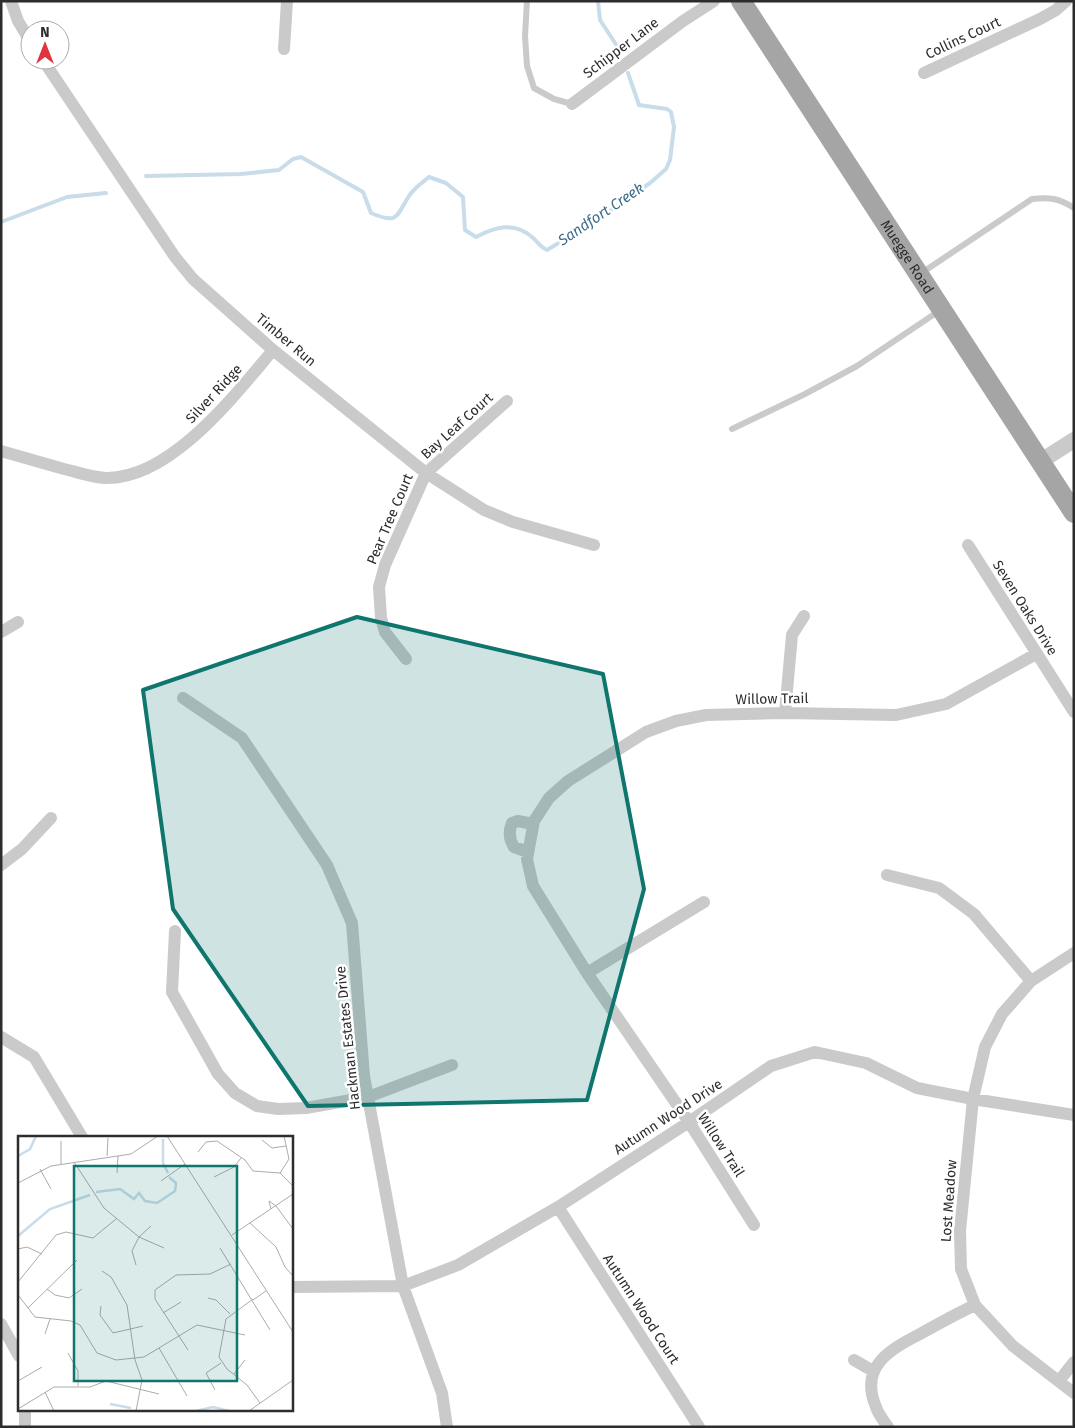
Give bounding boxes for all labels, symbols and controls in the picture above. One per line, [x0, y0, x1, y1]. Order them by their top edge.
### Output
street label: Collins Court [923, 13, 1004, 63]
street label: Schipper Lane [580, 14, 662, 82]
north arrow [20, 20, 70, 70]
text: N [40, 24, 50, 41]
water label: Sandfort Creek [554, 179, 647, 250]
street label: Muegge Road [877, 217, 938, 297]
street label: Timber Run [253, 310, 319, 370]
street label: Silver Ridge [182, 361, 246, 427]
street label: Bay Leaf Court [417, 389, 497, 463]
street label: Pear Tree Court [363, 470, 417, 567]
street label: Seven Oaks Drive [989, 557, 1061, 659]
street label: Willow Trail [735, 690, 809, 708]
street label: Hackman Estates Drive [332, 965, 364, 1111]
street label: Autumn Wood Drive [611, 1076, 725, 1158]
street label: Willow Trail [694, 1110, 748, 1180]
inset map [18, 1136, 292, 1410]
street label: Lost Meadow [938, 1159, 960, 1243]
street label: Autumn Wood Court [599, 1251, 683, 1368]

